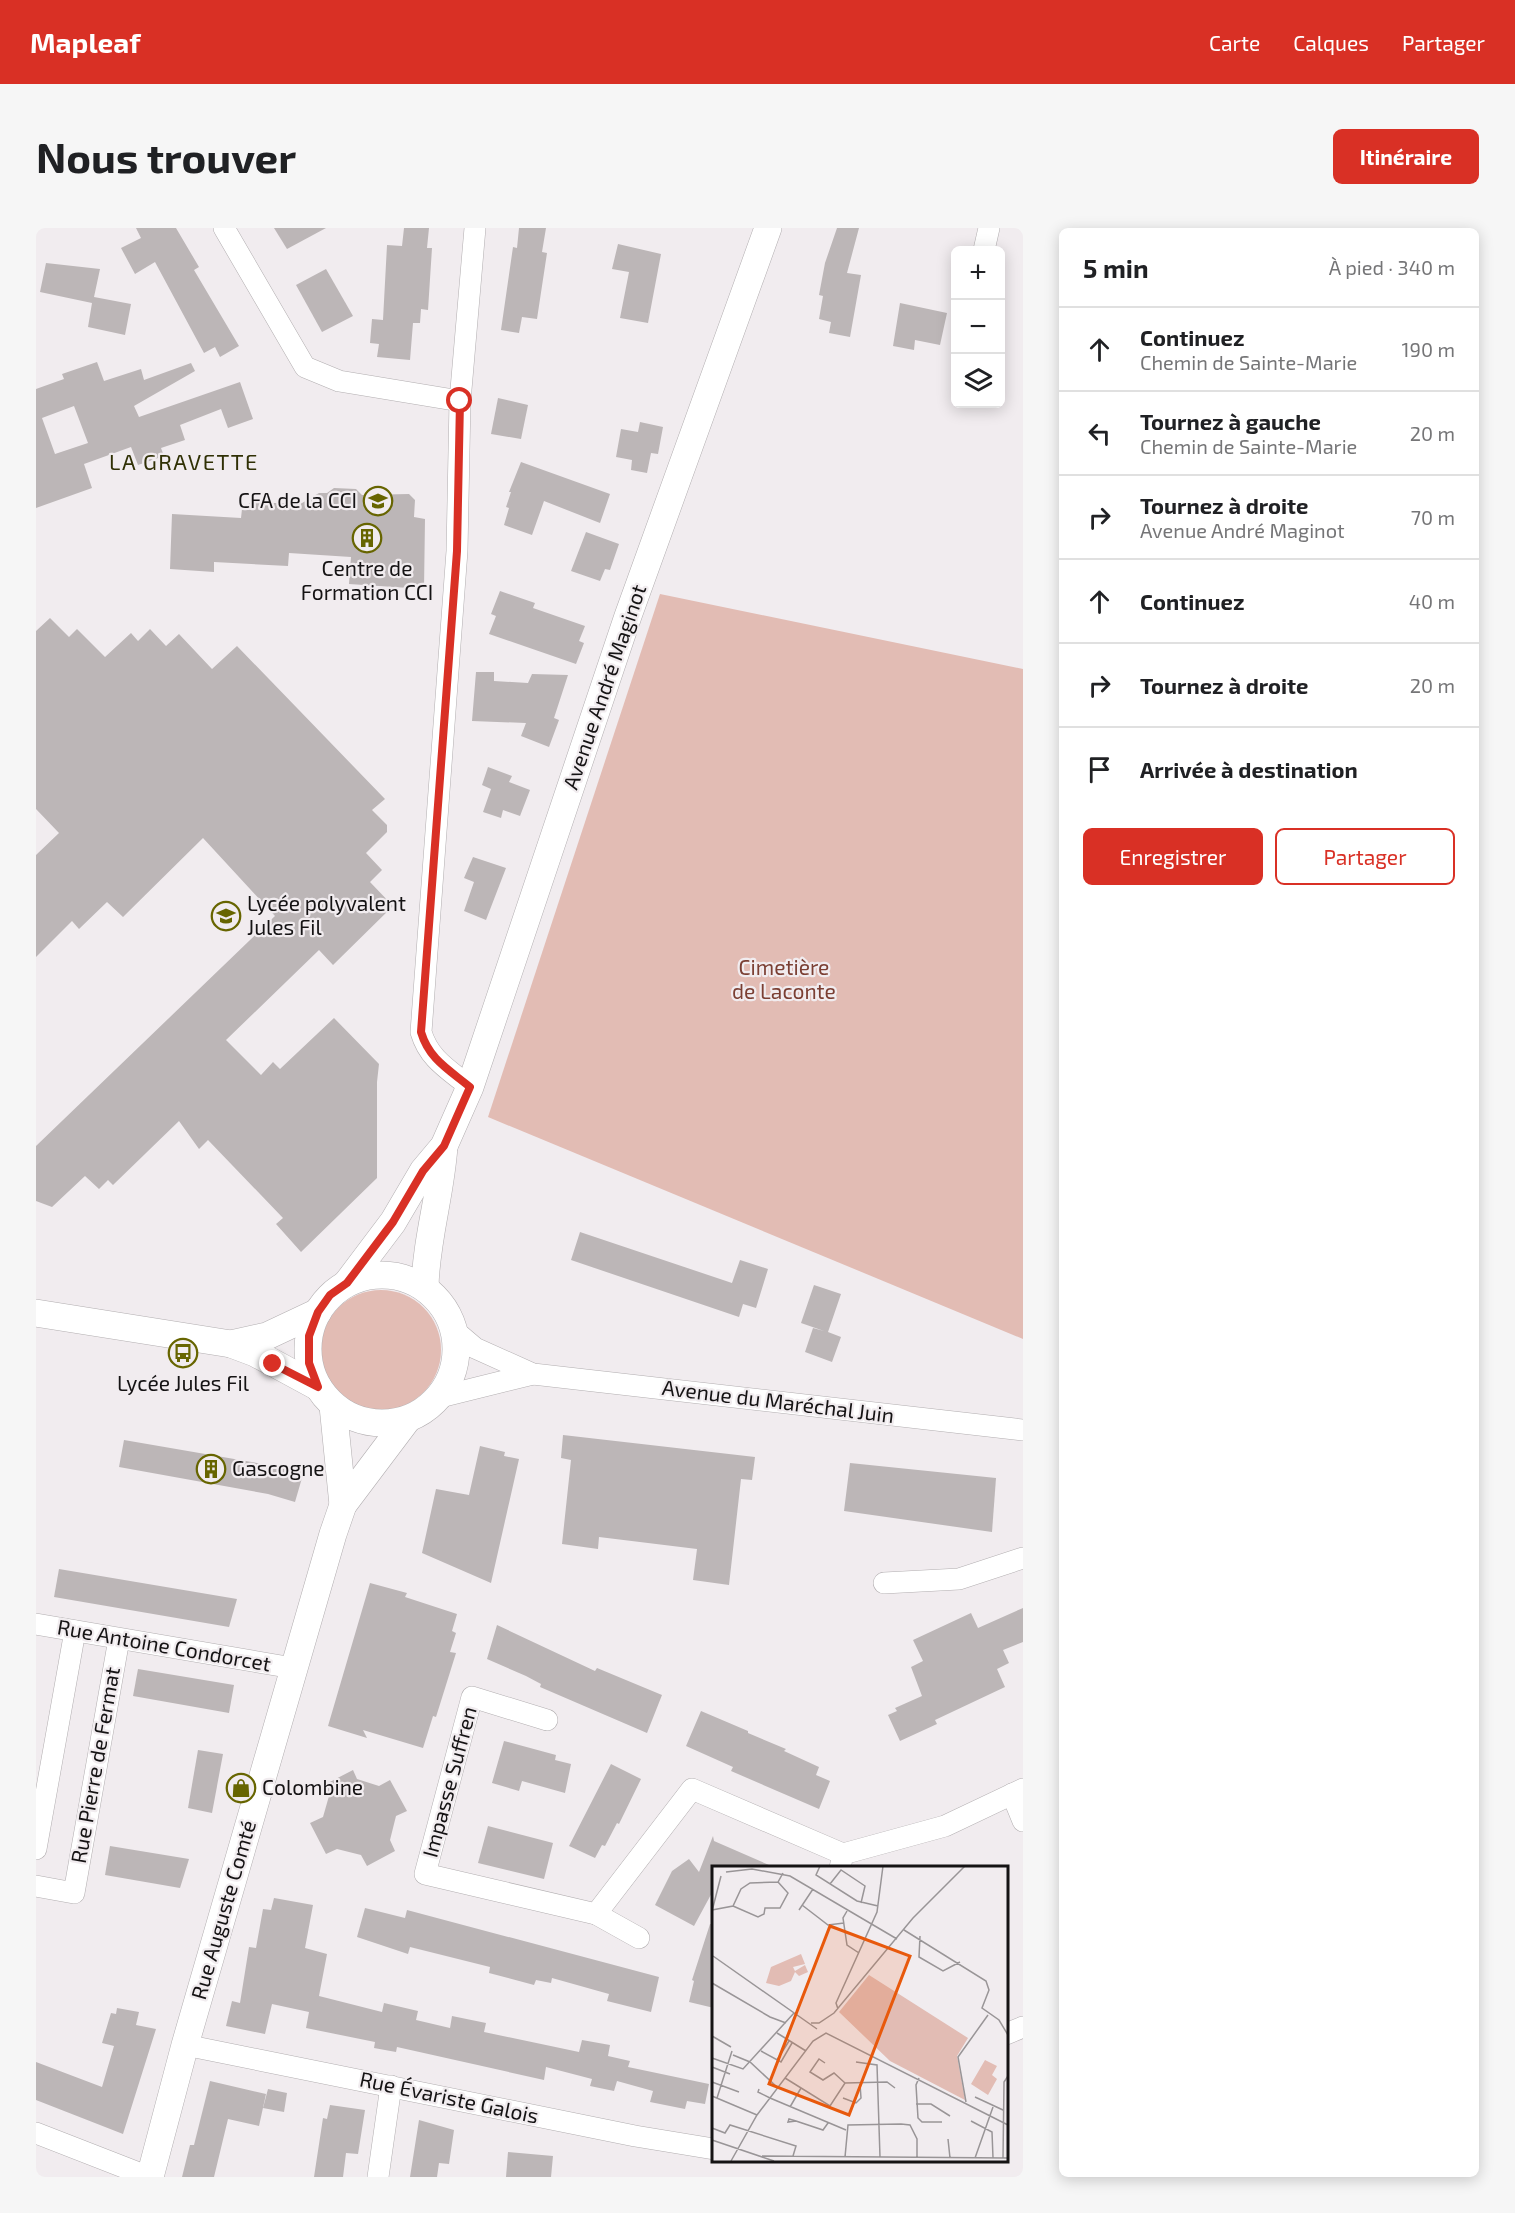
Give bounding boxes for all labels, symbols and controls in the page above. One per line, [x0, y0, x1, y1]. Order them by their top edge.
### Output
text: Mapleaf [30, 25, 141, 59]
text: Carte [1209, 30, 1260, 55]
text: Calques [1293, 30, 1369, 55]
text: Partager [1402, 30, 1485, 55]
button: Itinéraire [1333, 129, 1479, 184]
text: Nous trouver [36, 131, 296, 181]
map controls [951, 246, 1005, 408]
button: + [951, 246, 1005, 300]
text: 5 min [1083, 252, 1149, 283]
text: À pied · 340 m [1329, 255, 1455, 279]
button: − [951, 300, 1005, 354]
text: Continuez [1140, 324, 1244, 350]
icon: ahead [1083, 333, 1116, 366]
text: 190 m [1402, 337, 1455, 361]
text: Chemin de Sainte-Marie [1140, 350, 1357, 374]
button: layers [951, 354, 1005, 408]
route start [446, 387, 472, 413]
text: Tournez à gauche [1140, 408, 1321, 434]
icon: left [1083, 417, 1116, 450]
text: 20 m [1410, 421, 1455, 445]
text: Chemin de Sainte-Marie [1140, 434, 1357, 458]
district label: LA GRAVETTE [109, 448, 259, 474]
school or university icon: CFA de la CCI [362, 485, 394, 517]
place label: CFA de la CCI [238, 487, 357, 512]
text: Tournez à droite [1140, 492, 1309, 518]
icon: right [1083, 501, 1116, 534]
text: 70 m [1411, 505, 1455, 529]
text: Avenue André Maginot [1140, 518, 1345, 542]
building icon: Centre de Formation CCI [351, 522, 383, 554]
place label: Centre de Formation CCI [301, 555, 433, 604]
street label: Avenue André Maginot [557, 581, 650, 792]
icon: ahead [1083, 585, 1116, 618]
text: Continuez [1140, 588, 1244, 614]
text: 40 m [1409, 589, 1455, 613]
icon: right [1083, 669, 1116, 702]
text: Tournez à droite [1140, 672, 1309, 698]
text: 20 m [1410, 673, 1455, 697]
icon: arrive [1083, 753, 1116, 786]
text: Arrivée à destination [1140, 756, 1358, 782]
button: Enregistrer [1083, 828, 1263, 885]
button: Partager [1275, 828, 1455, 885]
place label: Lycée polyvalent Jules Fil [247, 890, 406, 939]
school or university icon: Lycée polyvalent Jules Fil [210, 900, 242, 932]
park label: Cimetière de Laconte [732, 954, 836, 1003]
bus stop icon: Lycée Jules Fil [167, 1337, 199, 1369]
route end [259, 1350, 285, 1376]
place label: Lycée Jules Fil [117, 1370, 250, 1395]
street label: Avenue du Maréchal Juin [661, 1374, 896, 1427]
building icon: Gascogne [195, 1453, 227, 1485]
place label: Gascogne [232, 1455, 325, 1480]
street label: Rue Antoine Condorcet [55, 1613, 273, 1676]
street label: Rue Pierre de Fermat [65, 1665, 124, 1865]
street label: Impasse Suffren [416, 1703, 481, 1860]
shop icon: Colombine [225, 1772, 257, 1804]
place label: Colombine [262, 1774, 363, 1799]
street label: Rue Auguste Comté [185, 1817, 260, 2002]
inset map [712, 1866, 1008, 2162]
street label: Rue Évariste Galois [358, 2065, 541, 2128]

